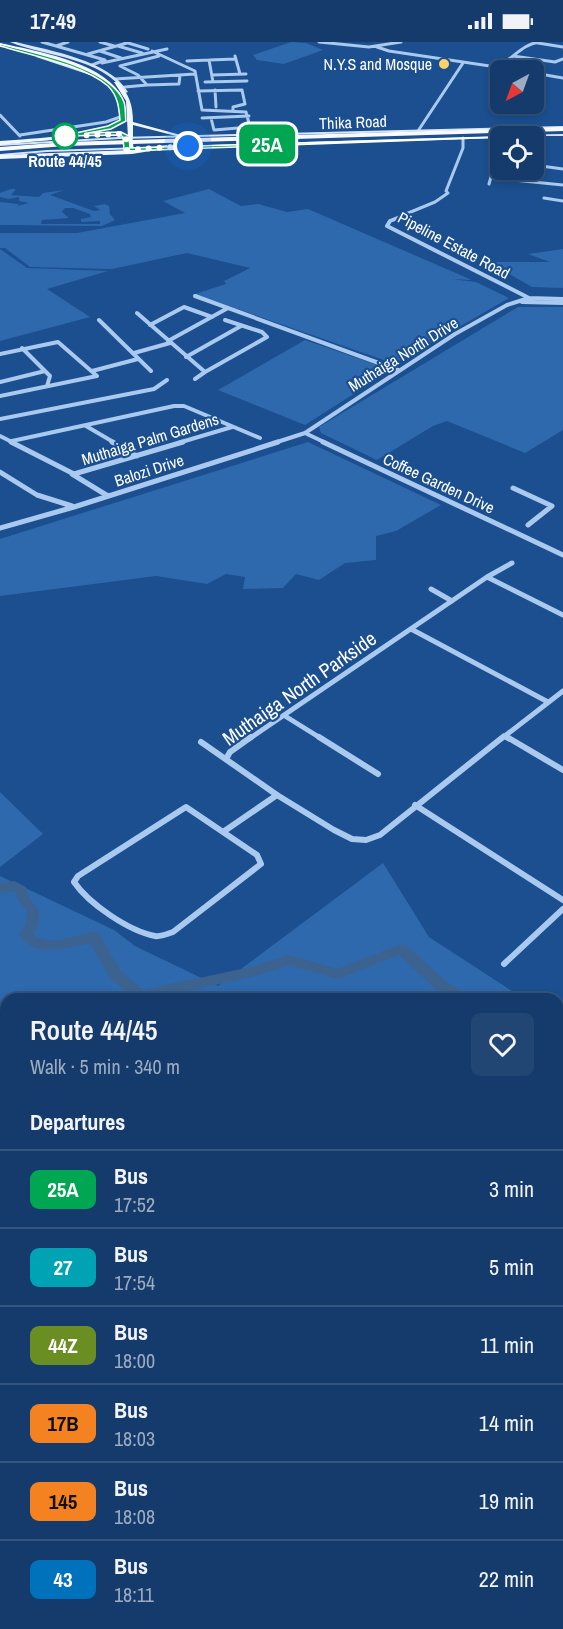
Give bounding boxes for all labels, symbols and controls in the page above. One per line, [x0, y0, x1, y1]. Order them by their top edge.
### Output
text: 17:49 [30, 6, 76, 36]
place label: N.Y.S and Mosque [324, 53, 432, 75]
marker: N.Y.S and Mosque [437, 57, 451, 71]
north arrow [490, 60, 544, 114]
map controls [490, 60, 544, 180]
street label: Thika Road [319, 110, 387, 134]
marker: Route 44/45 [52, 123, 78, 149]
line badge: 25A [232, 124, 302, 164]
button: locate [490, 126, 544, 180]
text: 25A [251, 130, 283, 159]
your location [173, 131, 203, 161]
place label: Route 44/45 [28, 150, 102, 172]
street label: Pipeline Estate Road [394, 206, 514, 284]
street label: Muthaiga North Drive [344, 311, 462, 397]
street label: Muthaiga Palm Gardens [79, 408, 221, 470]
street label: Coffee Garden Drive [380, 447, 498, 519]
street label: Balozi Drive [112, 448, 186, 492]
street label: Muthaiga North Parkside [217, 625, 381, 751]
text: Route 44/45 [30, 1011, 158, 1049]
button: heart [471, 1013, 534, 1076]
text: Walk · 5 min · 340 m [30, 1053, 180, 1080]
text: Departures [30, 1107, 125, 1137]
text: Bus [114, 1161, 148, 1191]
text: 3 min [489, 1174, 534, 1204]
text: 25A [47, 1175, 79, 1204]
text: 17:52 [114, 1191, 155, 1218]
text: Bus [114, 1239, 148, 1269]
text: 5 min [489, 1252, 534, 1282]
text: 27 [53, 1253, 73, 1282]
text: 17:54 [114, 1269, 155, 1296]
text: Bus [114, 1317, 148, 1347]
text: 11 min [480, 1330, 534, 1360]
text: 44Z [48, 1331, 78, 1360]
text: 18:00 [114, 1347, 155, 1374]
text: Bus [114, 1395, 148, 1425]
text: 14 min [479, 1408, 534, 1438]
text: 17B [47, 1409, 79, 1438]
text: 18:03 [114, 1425, 155, 1452]
text: Bus [114, 1473, 148, 1503]
text: 19 min [479, 1486, 534, 1516]
text: 145 [49, 1487, 77, 1516]
text: 18:08 [114, 1503, 155, 1530]
text: Bus [114, 1551, 148, 1581]
text: 22 min [479, 1564, 534, 1594]
text: 43 [53, 1565, 73, 1594]
text: 18:11 [114, 1581, 154, 1608]

